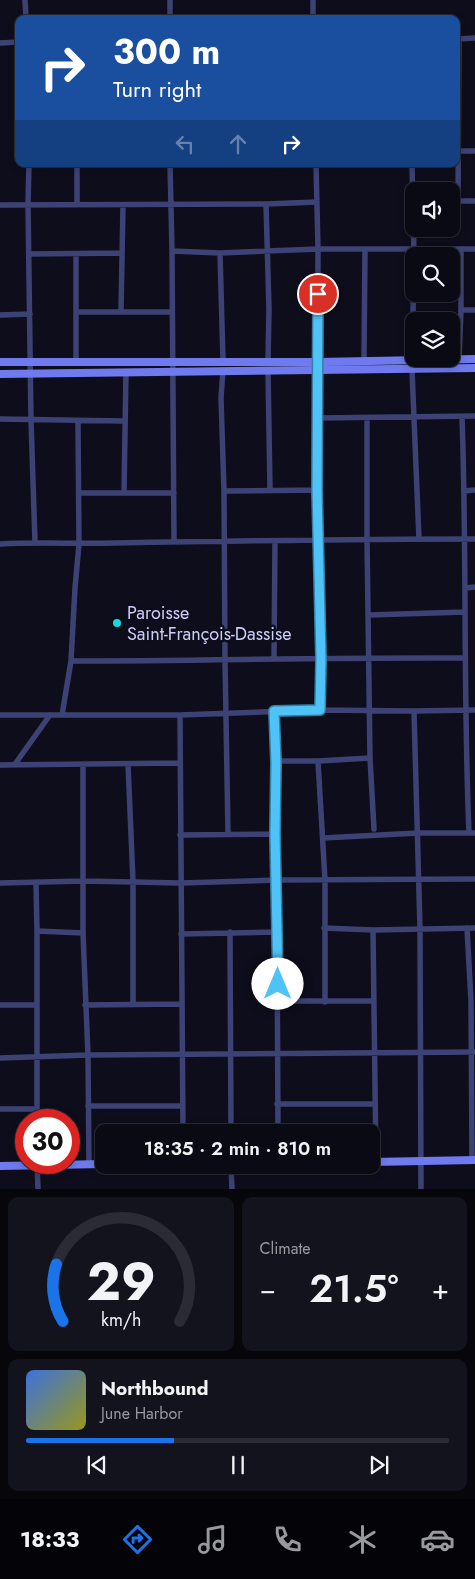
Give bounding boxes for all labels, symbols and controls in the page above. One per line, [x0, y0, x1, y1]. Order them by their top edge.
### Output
text: 300 m [113, 27, 220, 77]
icon: right [30, 35, 95, 100]
text: Turn right [113, 73, 201, 105]
icon: left [171, 130, 199, 158]
icon: ahead [224, 130, 252, 158]
icon: right [277, 130, 305, 158]
map controls [405, 182, 460, 367]
button: sound [405, 182, 460, 237]
button: search [405, 247, 460, 302]
pin [297, 273, 339, 315]
icon: arrive [304, 280, 332, 308]
button: layers [405, 312, 460, 367]
place label: Paroisse Saint-François-Dassise [127, 600, 291, 647]
marker: Paroisse Saint-François-Dassise [111, 617, 123, 629]
position arrow [251, 957, 303, 1009]
speed limit sign: 30 [15, 1109, 80, 1174]
text: 18:35 · 2 min · 810 m [144, 1135, 331, 1162]
text: Climate [260, 1237, 311, 1260]
text: 29 [86, 1244, 155, 1320]
text: 21.5° [309, 1261, 398, 1316]
text: − [260, 1269, 276, 1310]
text: + [432, 1269, 449, 1310]
text: km/h [101, 1307, 141, 1333]
text: Northbound [101, 1375, 208, 1402]
text: June Harbor [101, 1402, 183, 1425]
icon: previous [83, 1451, 111, 1479]
icon: pause [224, 1451, 252, 1479]
icon: next [365, 1451, 393, 1479]
icon: directions [120, 1522, 155, 1557]
icon: music [195, 1522, 230, 1557]
icon: phone [270, 1522, 305, 1557]
icon: climate [345, 1522, 380, 1557]
icon: car [420, 1522, 455, 1557]
text: 18:33 [20, 1523, 79, 1555]

